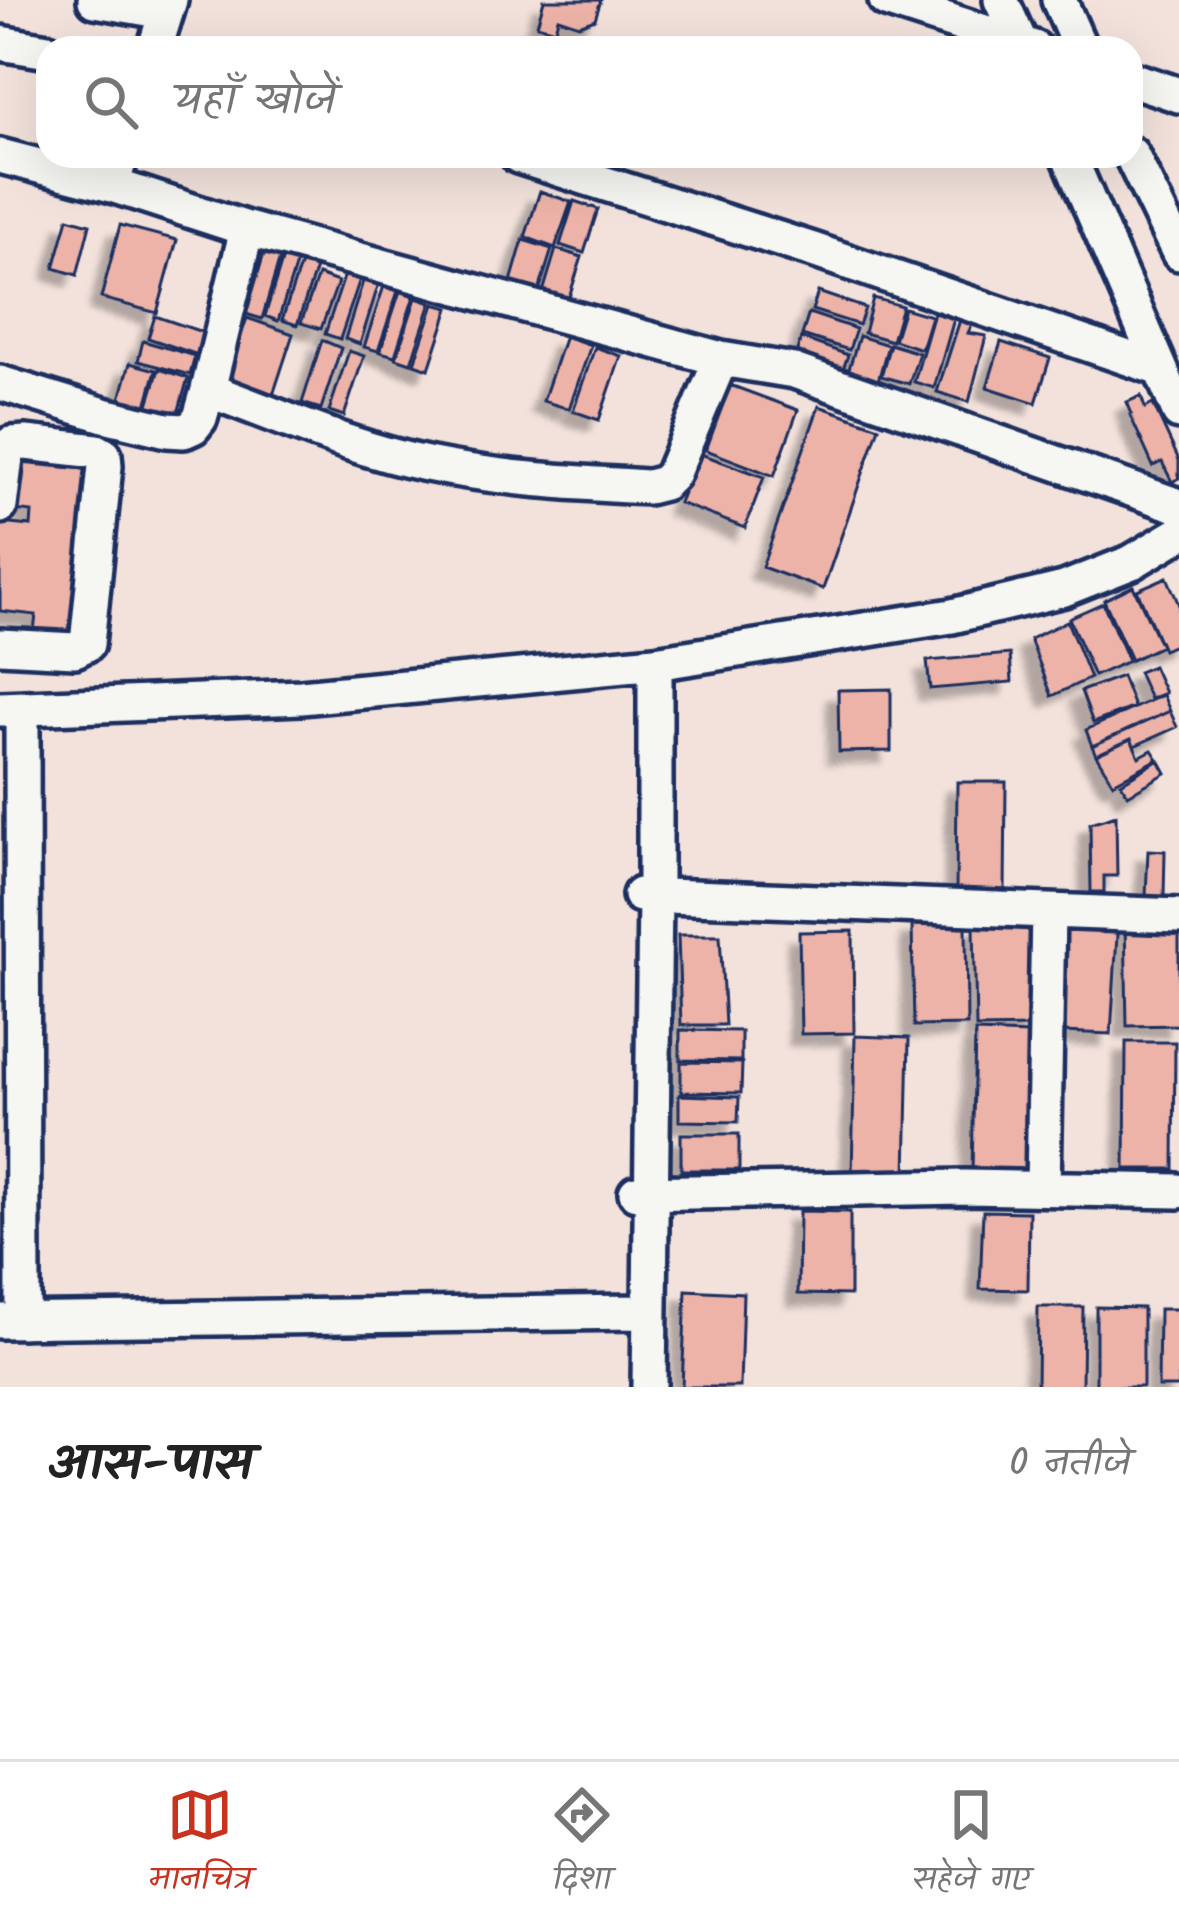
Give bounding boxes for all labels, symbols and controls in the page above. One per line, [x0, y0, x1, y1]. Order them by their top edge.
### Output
search box [36, 36, 1143, 168]
text: यहाँ खोजें [174, 66, 336, 138]
icon: search [78, 69, 144, 135]
text: आस-पास [48, 1425, 253, 1506]
text: 0 नतीजे [1009, 1434, 1131, 1496]
tab: मानचित्र [149, 1782, 251, 1907]
tab: दिशा [549, 1782, 615, 1907]
tab: सहेजे गए [912, 1782, 1030, 1907]

